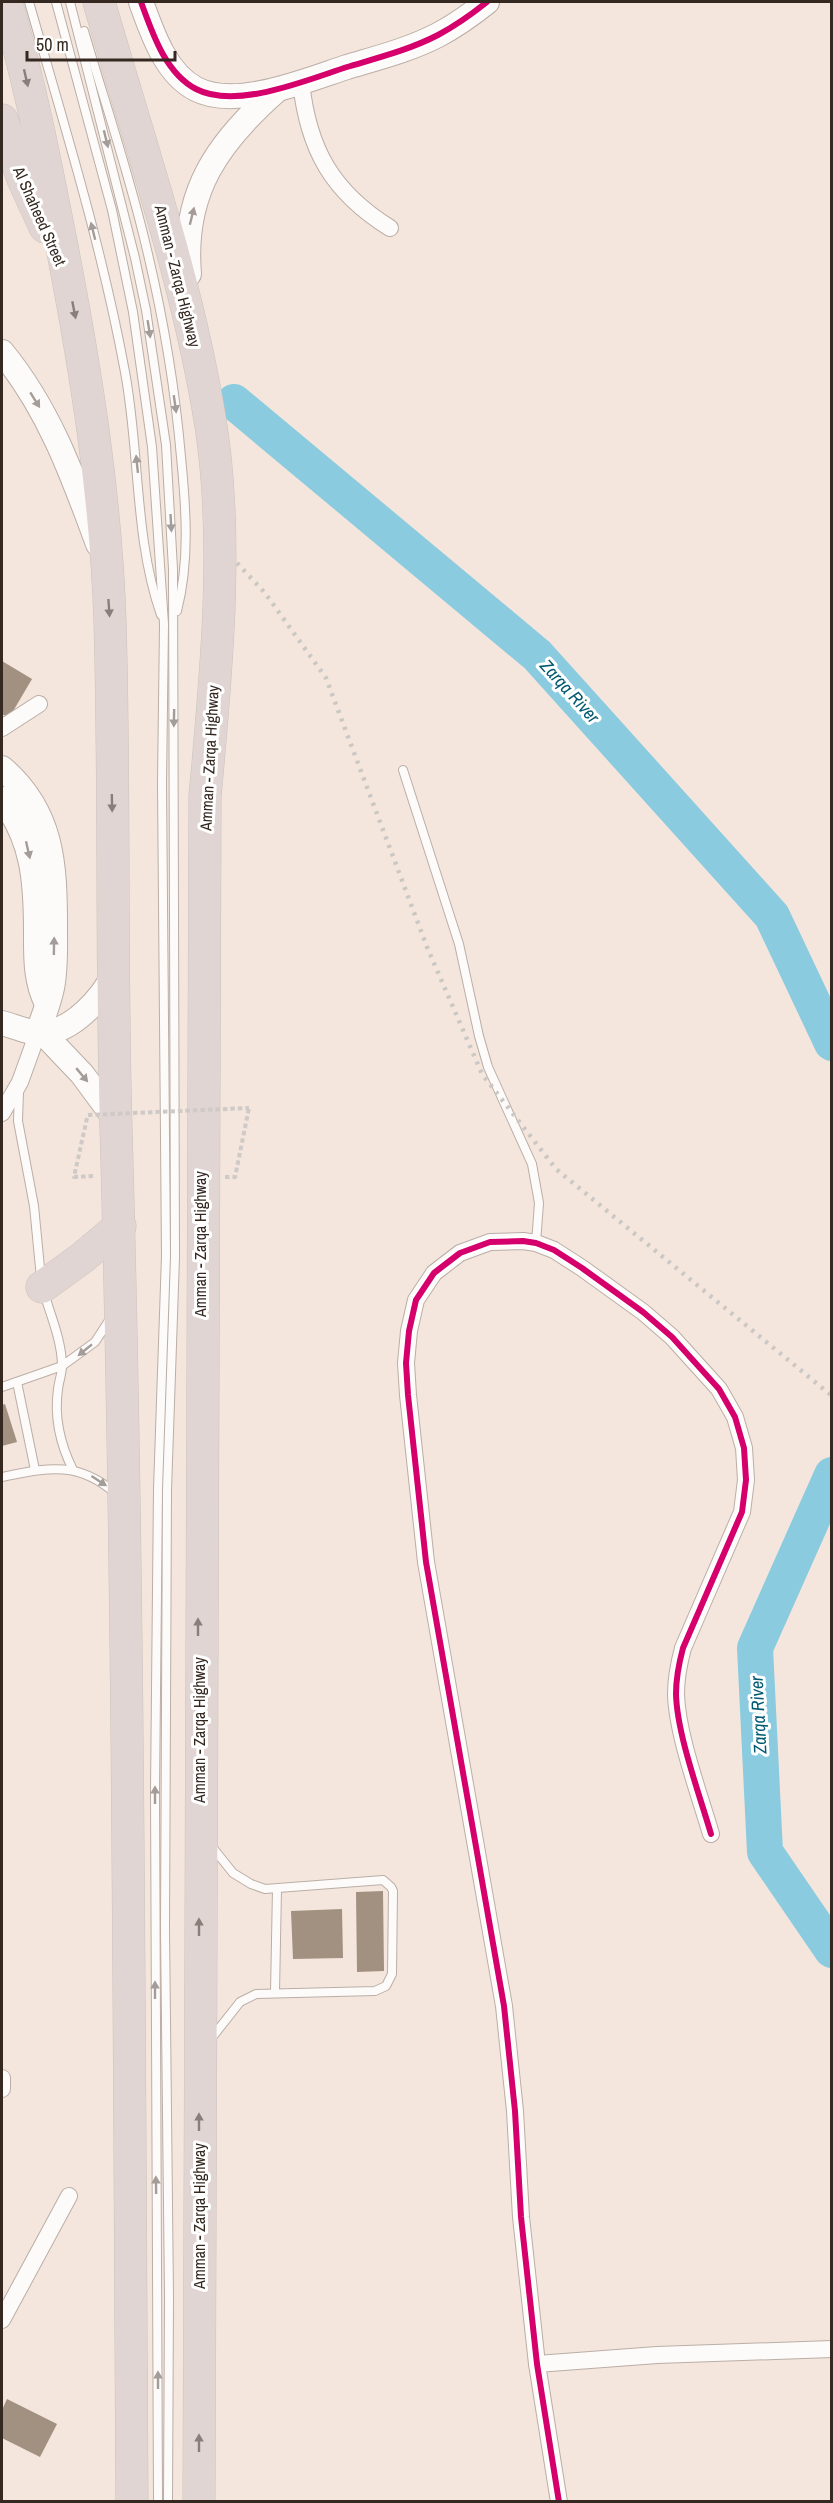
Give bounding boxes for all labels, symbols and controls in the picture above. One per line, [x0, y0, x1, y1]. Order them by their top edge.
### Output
scale bar [27, 24, 176, 62]
text: 50 m [36, 32, 69, 57]
one-way arrow [21, 69, 31, 88]
one-way arrow [101, 130, 111, 149]
street label: Al Shaheed Street [8, 162, 72, 269]
street label: Amman - Zarqa Highway [149, 202, 206, 350]
one-way arrow [187, 207, 197, 225]
one-way arrow [88, 222, 98, 240]
one-way arrow [70, 301, 79, 320]
one-way arrow [144, 320, 153, 339]
one-way arrow [30, 391, 41, 408]
one-way arrow [171, 395, 180, 414]
one-way arrow [132, 454, 142, 473]
one-way arrow [167, 514, 176, 533]
one-way arrow [104, 599, 114, 618]
water label: Zarqa River [534, 653, 606, 729]
street label: Amman - Zarqa Highway [194, 684, 224, 832]
one-way arrow [169, 708, 179, 727]
one-way arrow [107, 794, 117, 813]
one-way arrow [24, 841, 33, 860]
one-way arrow [50, 936, 59, 955]
one-way arrow [76, 1067, 88, 1082]
street label: Amman - Zarqa Highway [189, 1171, 211, 1318]
one-way arrow [77, 1343, 93, 1356]
one-way arrow [90, 1475, 107, 1486]
one-way arrow [194, 1618, 203, 1637]
street label: Amman - Zarqa Highway [188, 1657, 210, 1804]
water label: Zarqa River [743, 1674, 773, 1756]
one-way arrow [150, 1786, 160, 1805]
one-way arrow [194, 1918, 204, 1937]
one-way arrow [150, 1981, 160, 2000]
one-way arrow [194, 2113, 204, 2132]
street label: Amman - Zarqa Highway [188, 2143, 210, 2290]
one-way arrow [151, 2176, 161, 2195]
one-way arrow [153, 2371, 163, 2390]
one-way arrow [194, 2434, 204, 2453]

